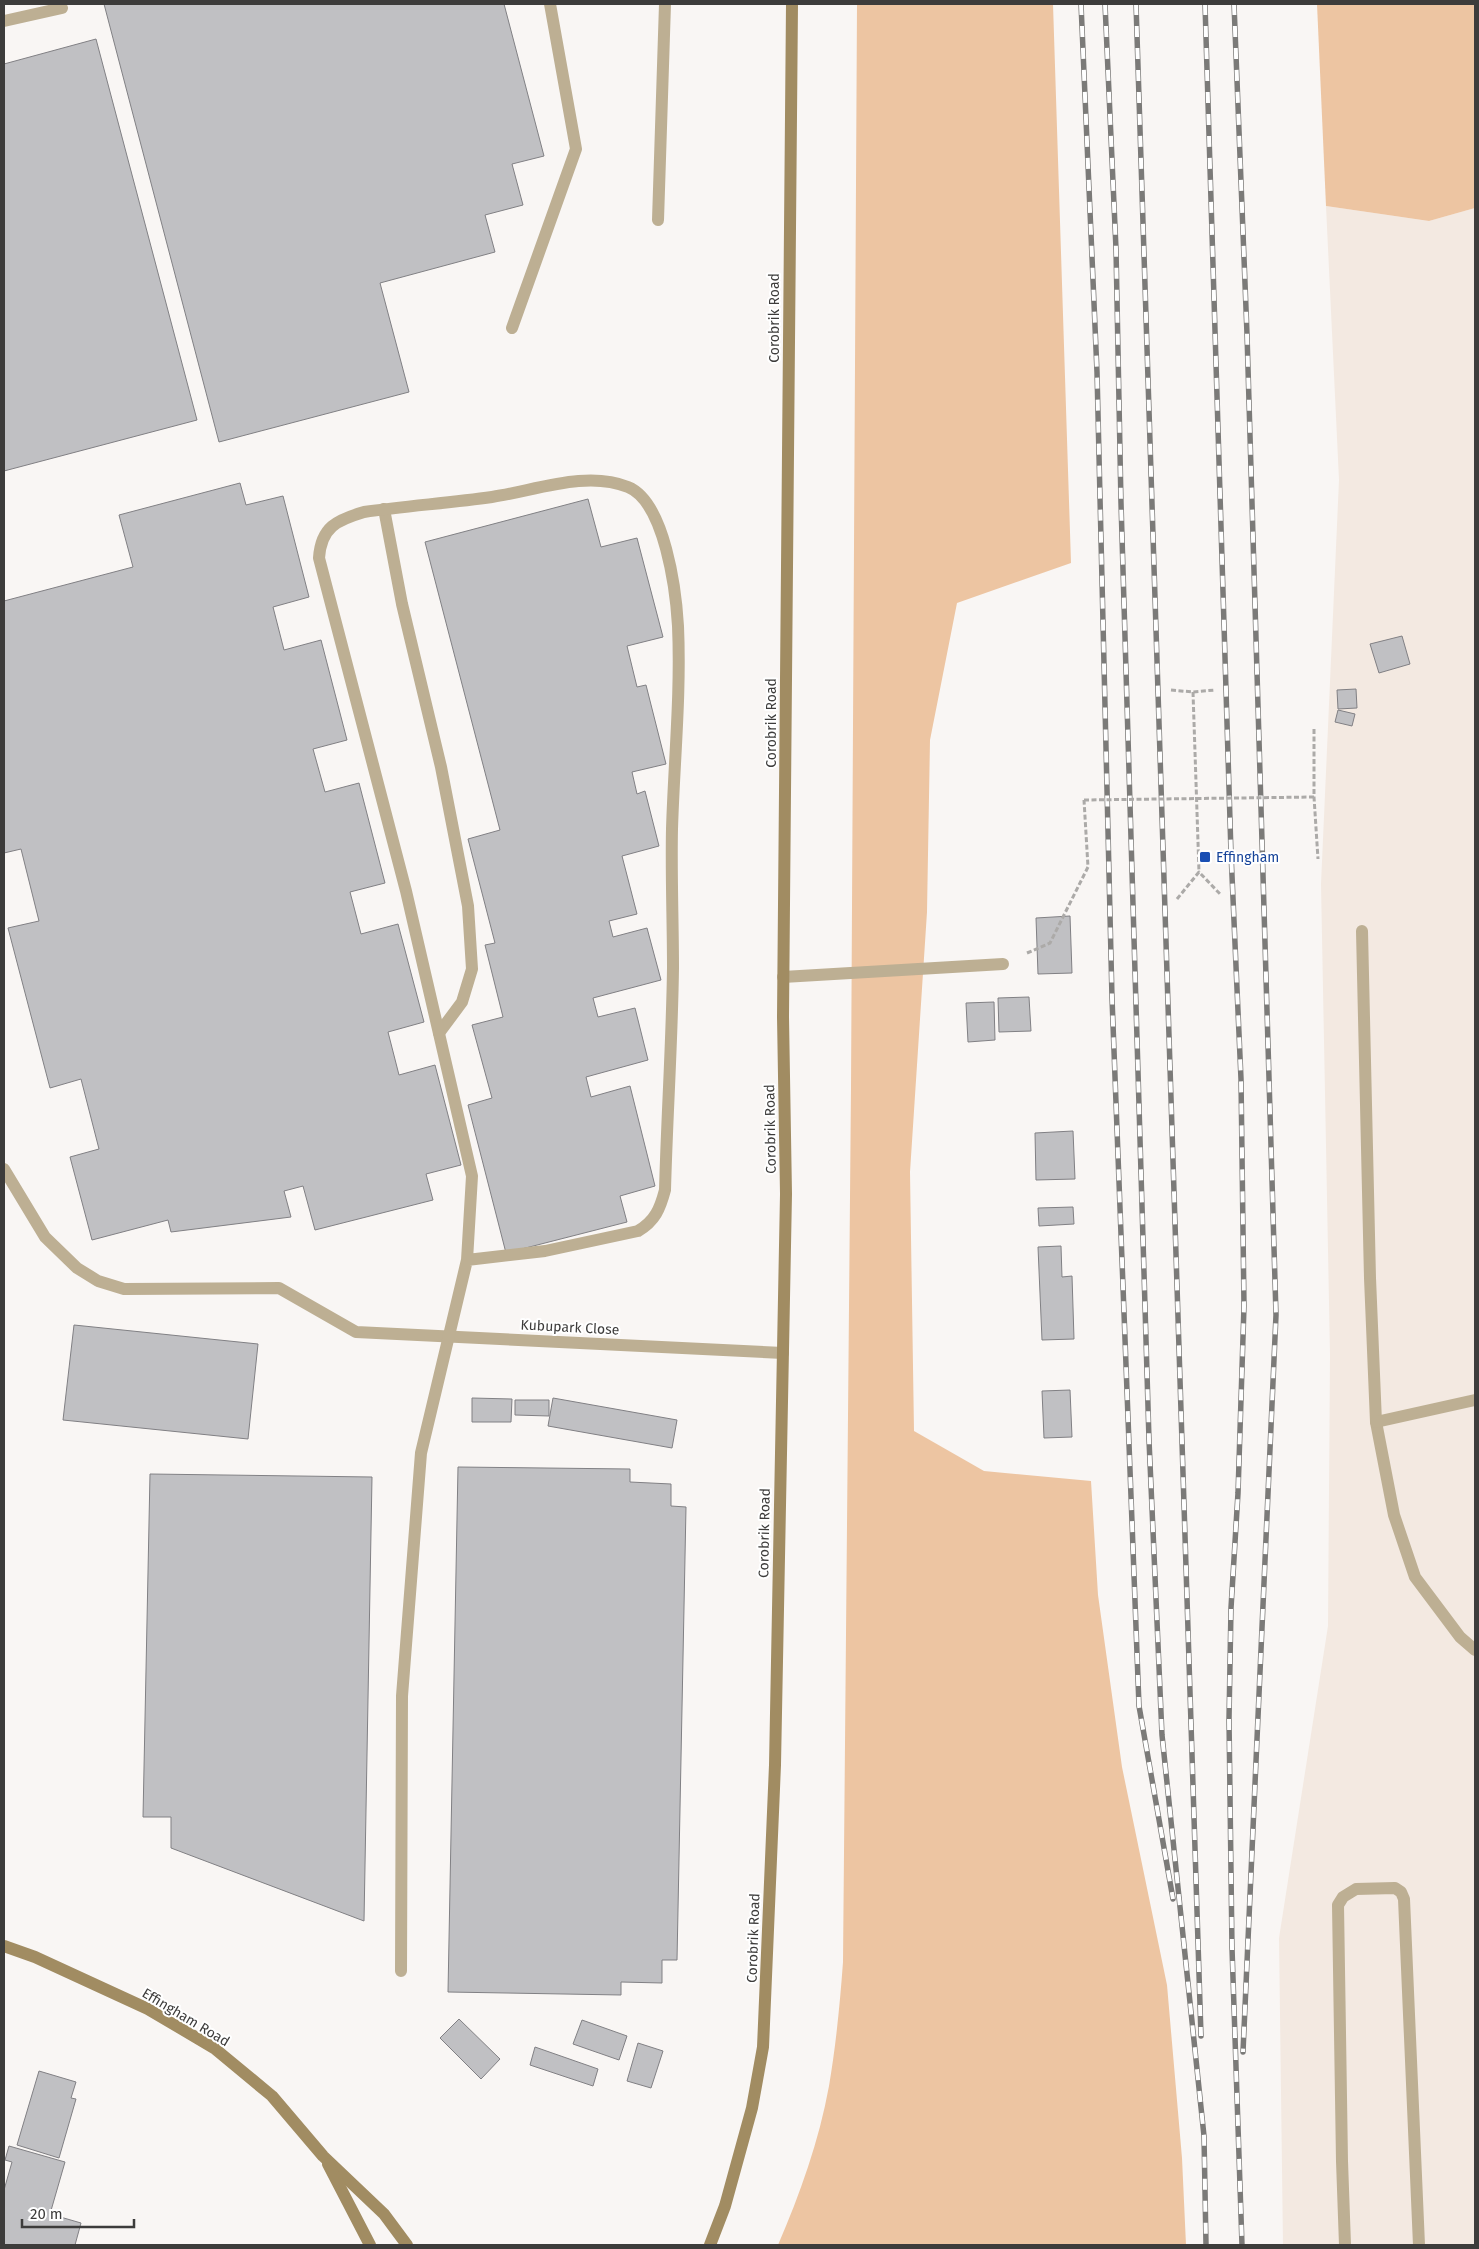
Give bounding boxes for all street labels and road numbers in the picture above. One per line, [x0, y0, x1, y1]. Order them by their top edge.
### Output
street label: Corobrik Road [766, 273, 783, 363]
street label: Corobrik Road [763, 678, 780, 768]
street label: Corobrik Road [761, 1084, 780, 1174]
street label: Kubupark Close [520, 1316, 620, 1339]
street label: Corobrik Road [755, 1488, 774, 1578]
street label: Corobrik Road [743, 1893, 764, 1983]
street label: Effingham Road [139, 1985, 233, 2050]

